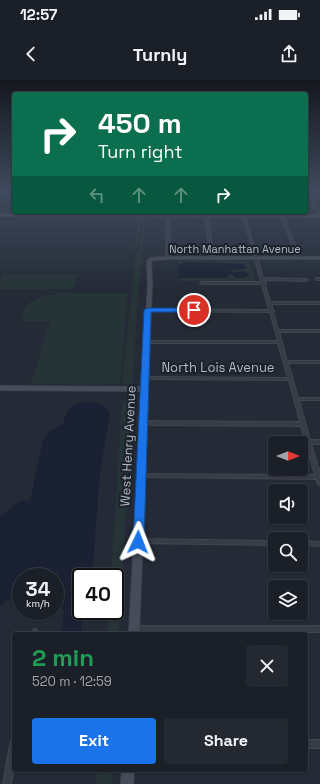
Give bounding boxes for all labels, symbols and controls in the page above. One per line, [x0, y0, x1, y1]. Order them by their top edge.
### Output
text: 12:57 [20, 5, 57, 24]
icon: back [20, 43, 42, 65]
text: Turnly [133, 43, 187, 66]
icon: share [278, 43, 300, 65]
text: 450 m [98, 105, 182, 141]
icon: right [32, 108, 84, 160]
text: Turn right [98, 140, 182, 163]
icon: left [86, 184, 108, 206]
icon: ahead [128, 184, 150, 206]
icon: ahead [170, 184, 192, 206]
icon: right [212, 184, 234, 206]
street label: North Manhattan Avenue [169, 242, 301, 256]
pin [177, 293, 211, 327]
icon: arrive [183, 299, 205, 321]
street label: North Lois Avenue [161, 359, 275, 376]
street label: West Henry Avenue [116, 385, 140, 507]
north arrow [268, 436, 308, 476]
map controls [268, 436, 308, 620]
button: sound [268, 484, 308, 524]
position arrow [117, 521, 159, 563]
button: search [268, 532, 308, 572]
speed limit sign: 40 [72, 568, 124, 620]
text: 34 [26, 576, 50, 602]
button: layers [268, 580, 308, 620]
text: km/h [26, 597, 50, 610]
text: 2 min [32, 642, 94, 673]
button: close [246, 645, 288, 687]
text: 520 m · 12:59 [32, 673, 112, 690]
button: Exit [32, 718, 156, 764]
button: Share [164, 718, 288, 764]

